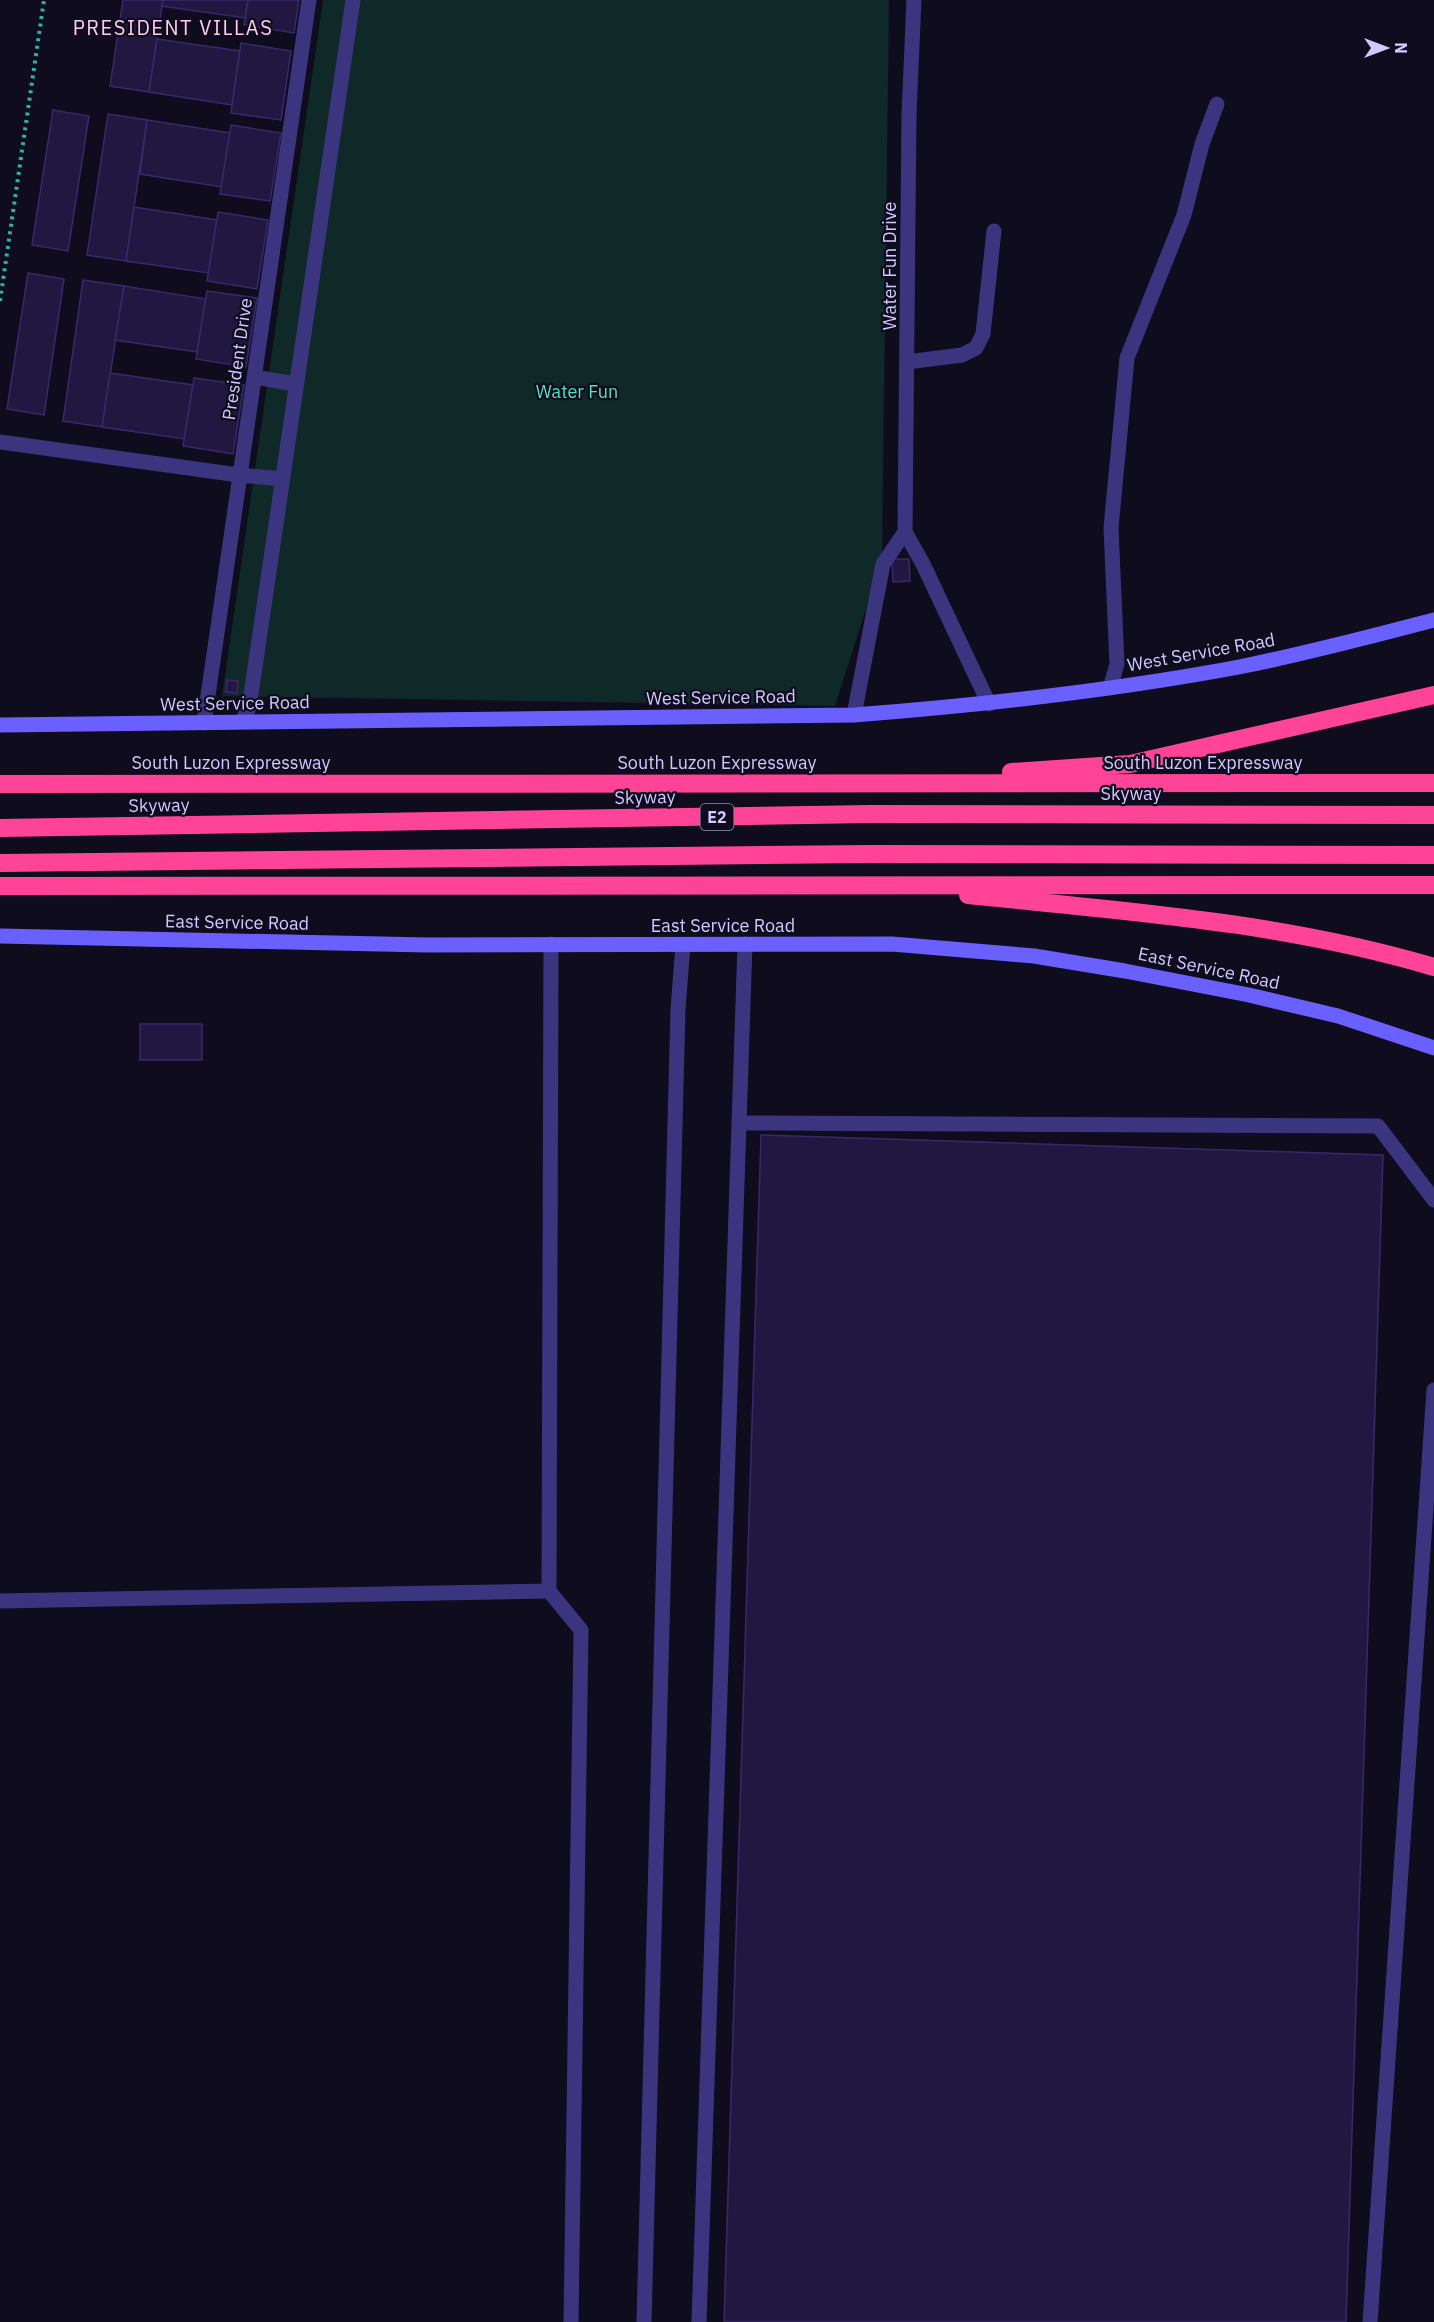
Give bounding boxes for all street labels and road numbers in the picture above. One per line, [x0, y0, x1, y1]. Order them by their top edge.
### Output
street label: Water Fun Drive [878, 202, 901, 330]
street label: President Drive [217, 296, 257, 422]
street label: West Service Road [1125, 628, 1277, 676]
street label: West Service Road [646, 684, 796, 710]
street label: West Service Road [160, 690, 310, 716]
street label: South Luzon Expressway [131, 751, 331, 774]
street label: South Luzon Expressway [617, 751, 817, 774]
street label: South Luzon Expressway [1103, 751, 1303, 774]
street label: Skyway [1100, 782, 1162, 805]
street label: Skyway [614, 785, 676, 809]
street label: Skyway [128, 793, 190, 817]
road number: E2 [700, 804, 734, 830]
street label: East Service Road [165, 909, 309, 935]
street label: East Service Road [651, 914, 795, 937]
street label: East Service Road [1136, 942, 1282, 994]

